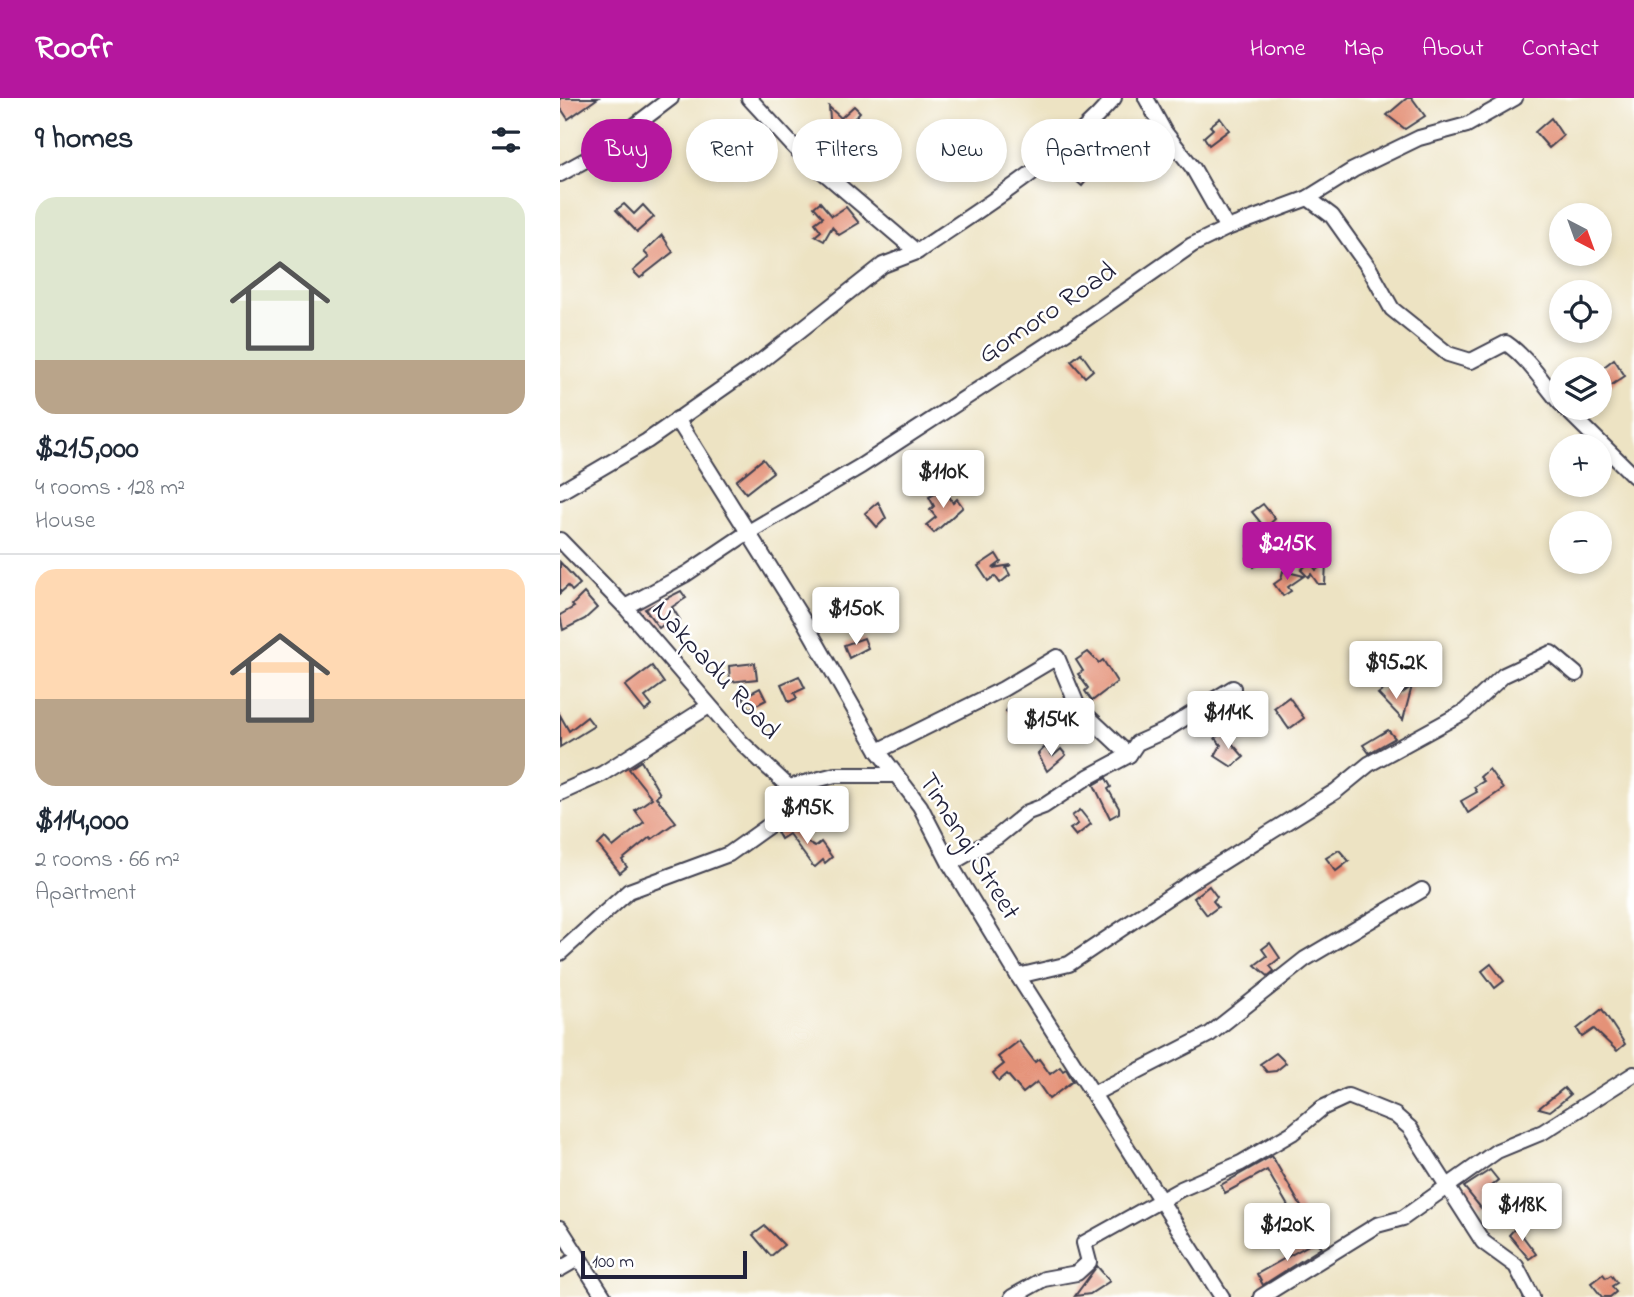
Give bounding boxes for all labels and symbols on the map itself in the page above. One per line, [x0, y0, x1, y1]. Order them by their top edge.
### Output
north arrow [1549, 203, 1612, 266]
street label: Gomoro Road [970, 252, 1126, 376]
pin: $110K [894, 450, 992, 510]
pin: $215K [1238, 522, 1336, 582]
pin: $150K [807, 588, 905, 647]
street label: Nakpadu Road [641, 592, 789, 750]
pin: $95.2K [1339, 642, 1453, 701]
pin: $114K [1179, 692, 1277, 751]
pin: $154K [1002, 698, 1100, 758]
street label: Timangi Street [906, 765, 1030, 929]
pin: $195K [758, 786, 856, 846]
pin: $118K [1473, 1184, 1571, 1243]
pin: $120K [1238, 1204, 1336, 1263]
scale bar [581, 1248, 747, 1280]

